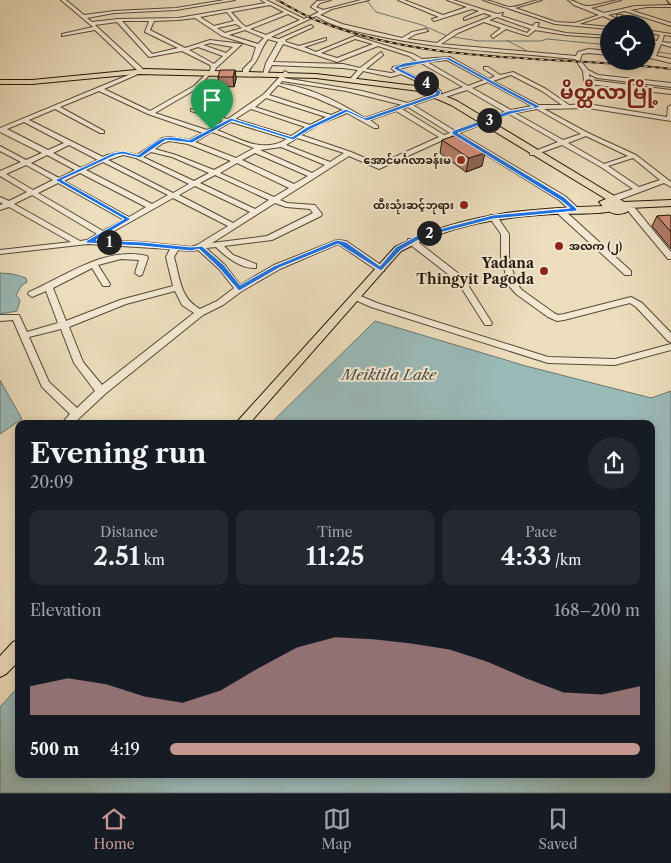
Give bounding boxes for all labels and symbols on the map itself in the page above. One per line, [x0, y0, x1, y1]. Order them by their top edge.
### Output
pin: 4 [414, 70, 438, 96]
pin [191, 79, 233, 130]
district label: မိတ္ထီလာမြို့ [560, 79, 658, 108]
pin: 3 [476, 108, 502, 132]
place label: အောင်မင်္ဂလာခန်းမ [363, 153, 451, 169]
marker: အောင်မင်္ဂလာခန်းမ [455, 154, 467, 166]
place label: ထီးသုံးဆင့်ဘုရား [373, 198, 454, 215]
marker: ထီးသုံးဆင့်ဘုရား [458, 199, 470, 211]
pin: 2 [416, 220, 442, 246]
pin: 1 [96, 230, 122, 254]
place label: အလက (၂) [569, 239, 623, 255]
marker: အလက (၂) [553, 240, 565, 252]
place label: Yadana Thingyit Pagoda [416, 254, 535, 288]
marker: Yadana Thingyit Pagoda [538, 265, 550, 277]
water label: Meiktila Lake [340, 365, 437, 384]

